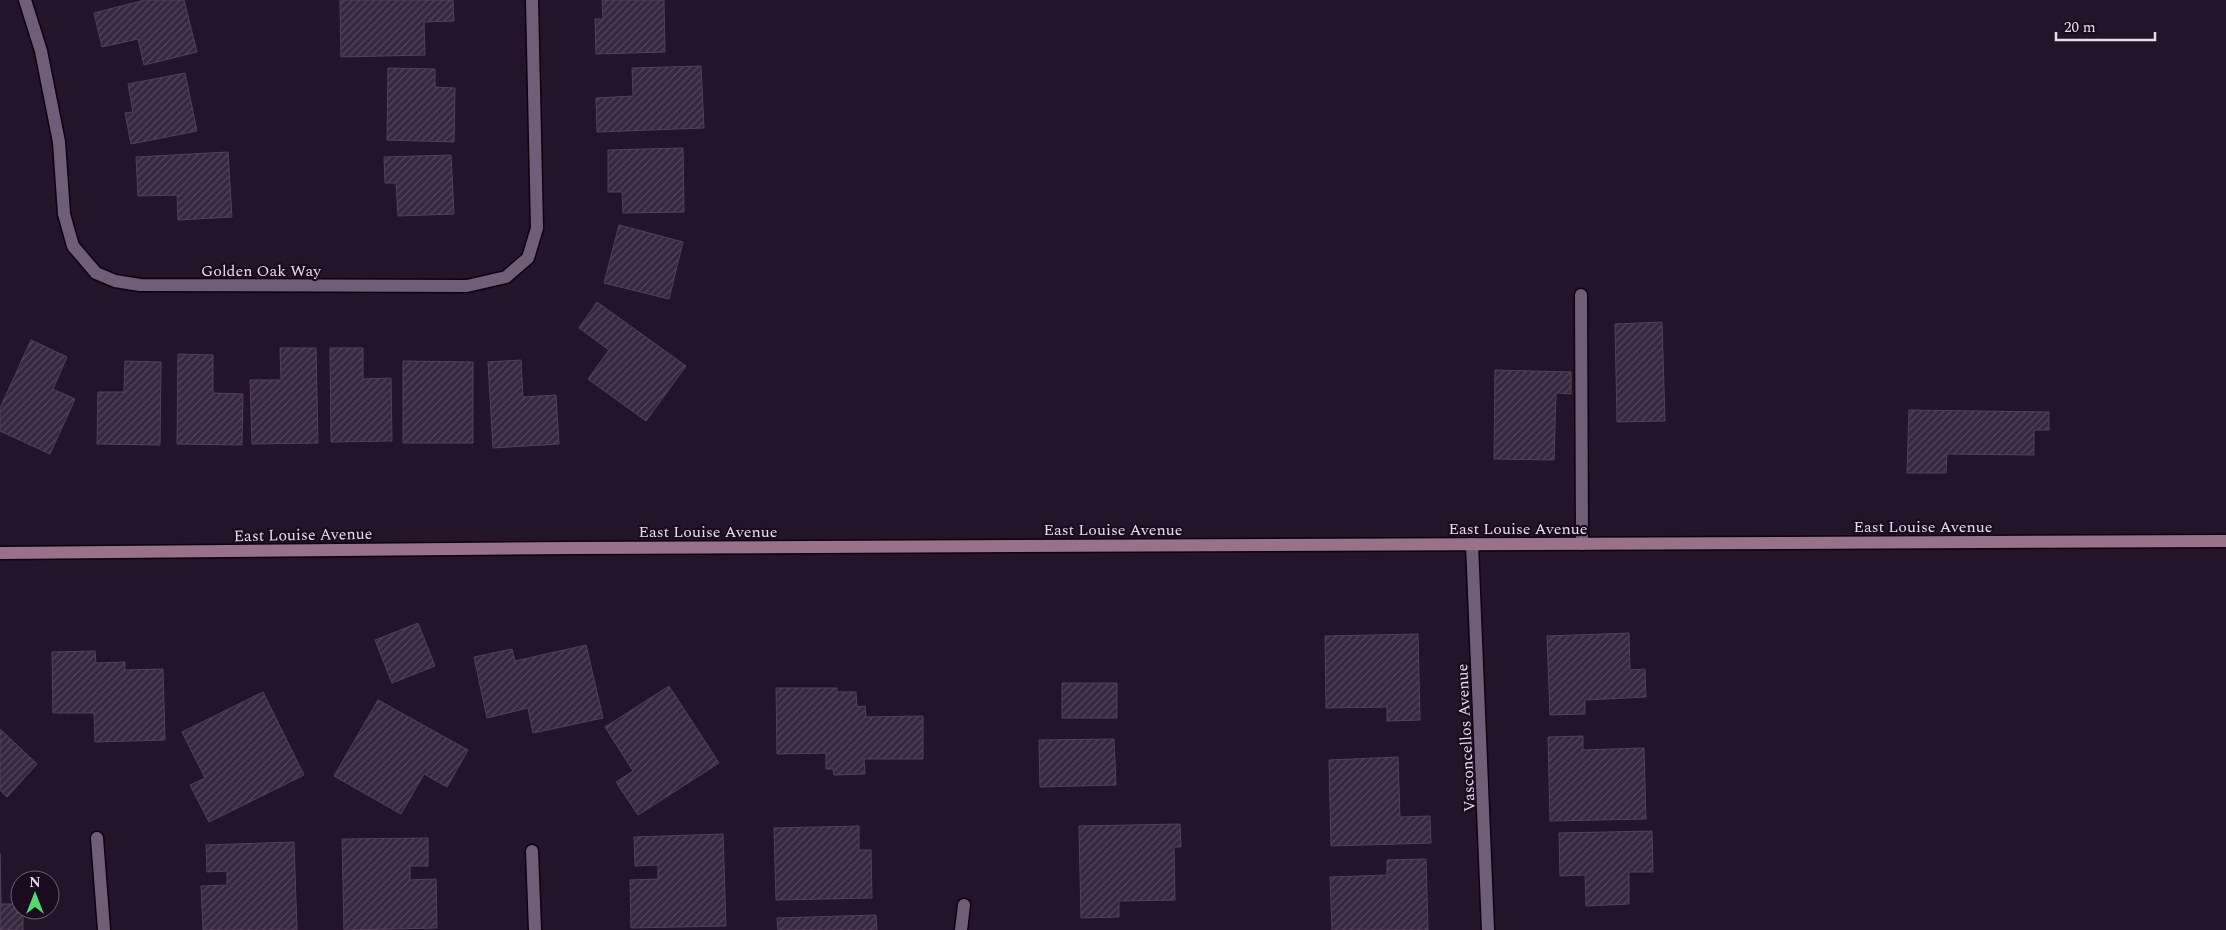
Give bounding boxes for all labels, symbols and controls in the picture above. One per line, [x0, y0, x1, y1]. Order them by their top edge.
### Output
scale bar [2056, 10, 2155, 42]
text: 20 m [2064, 16, 2096, 39]
street label: Golden Oak Way [201, 259, 322, 283]
street label: East Louise Avenue [1854, 515, 1992, 539]
street label: East Louise Avenue [1449, 517, 1587, 541]
street label: East Louise Avenue [1044, 518, 1182, 542]
street label: East Louise Avenue [639, 520, 777, 544]
street label: East Louise Avenue [233, 522, 373, 548]
street label: Vasconcellos Avenue [1450, 663, 1482, 813]
north arrow [10, 870, 60, 920]
text: N [29, 872, 41, 893]

